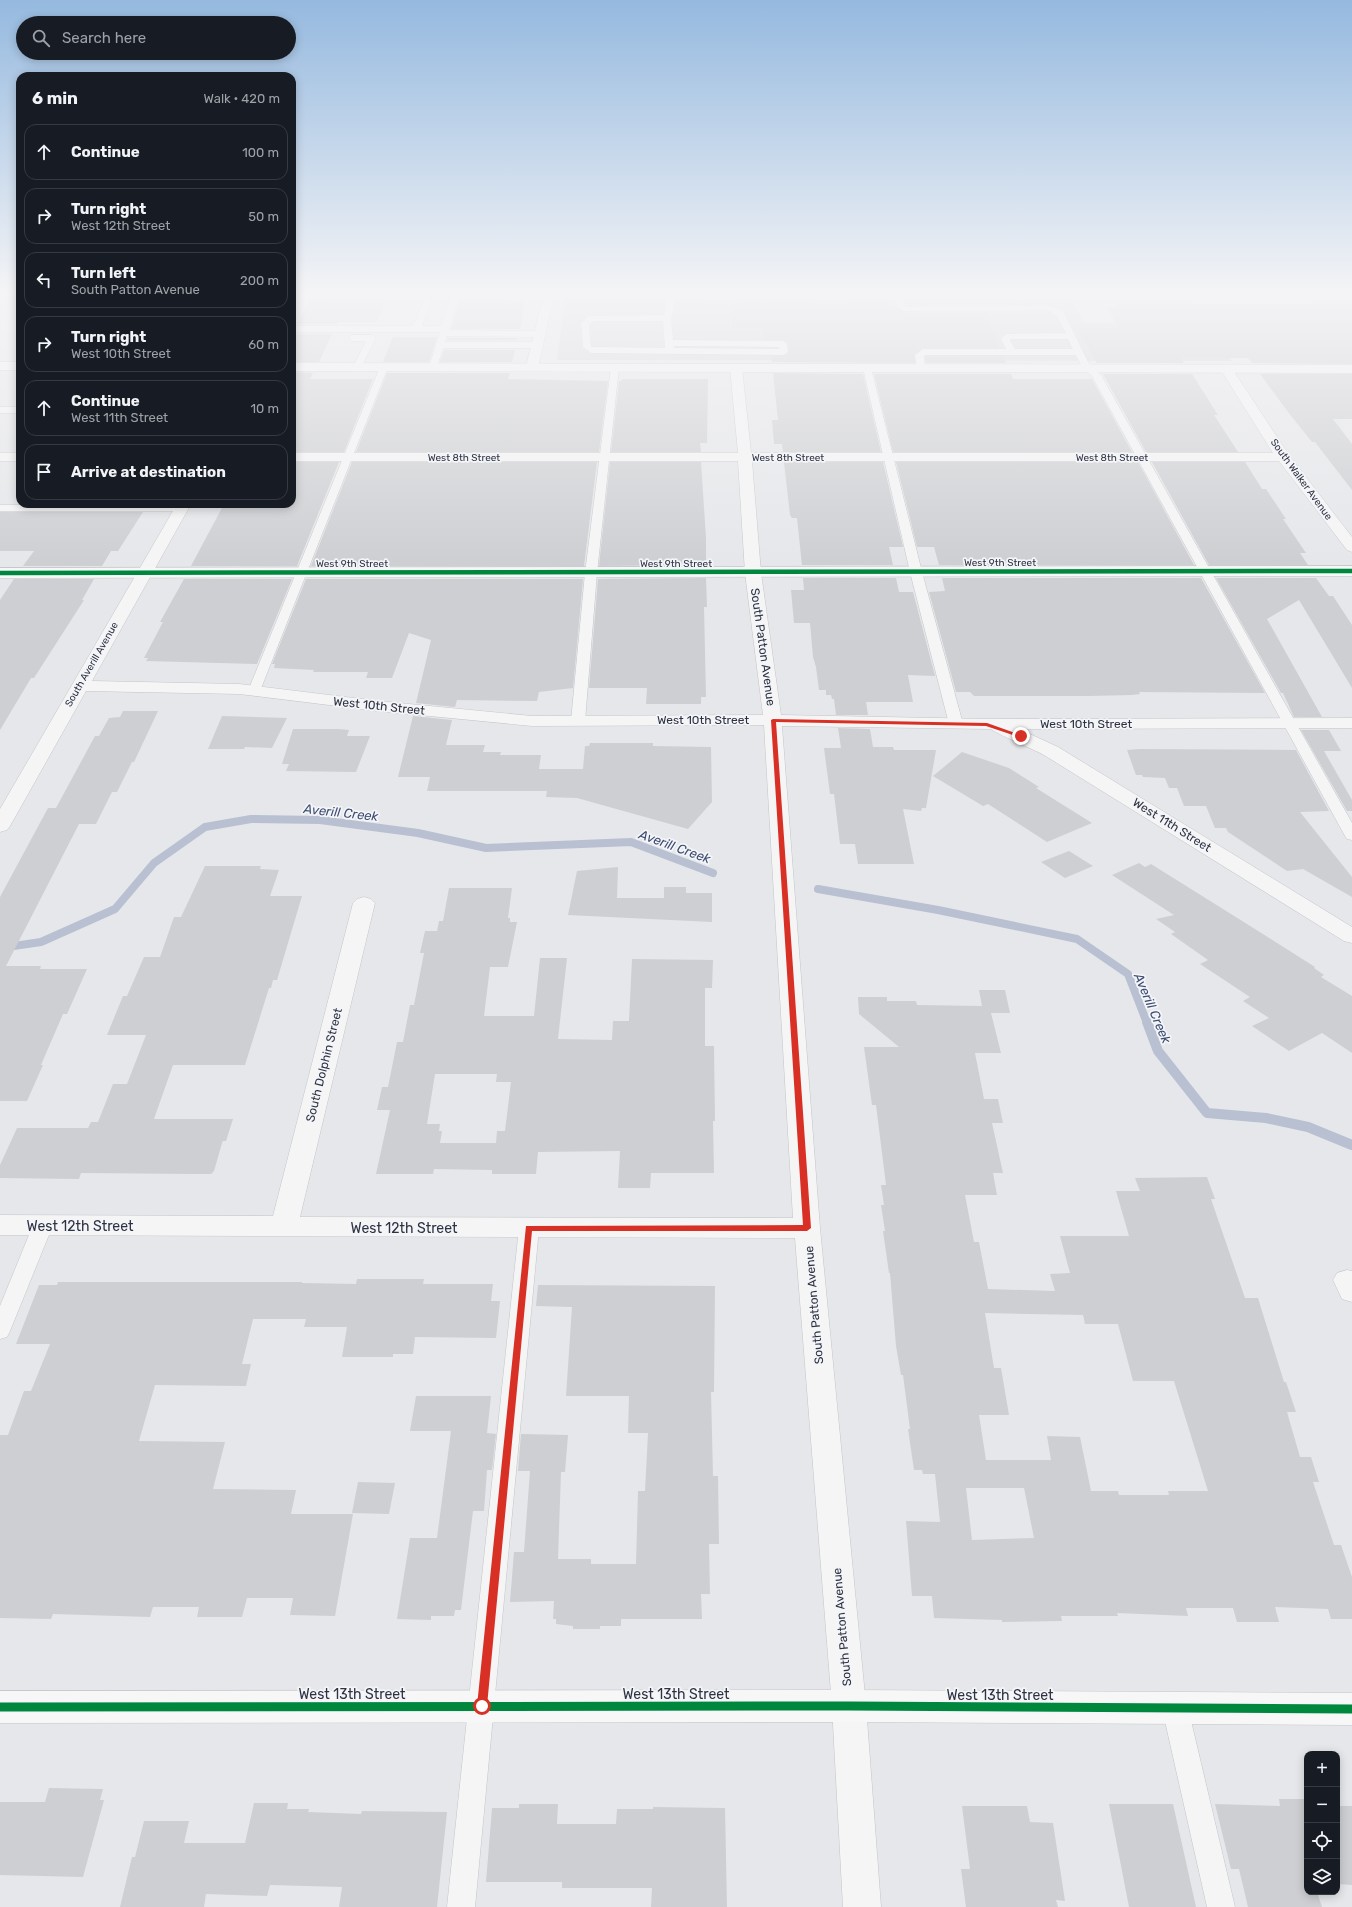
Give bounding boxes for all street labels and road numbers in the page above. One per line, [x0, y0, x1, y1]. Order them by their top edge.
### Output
street label: South Walker Avenue [1268, 437, 1335, 523]
street label: West 8th Street [428, 452, 500, 464]
street label: West 8th Street [752, 452, 824, 464]
street label: West 8th Street [1076, 452, 1148, 464]
street label: West 9th Street [964, 557, 1036, 569]
street label: West 9th Street [316, 558, 388, 570]
street label: West 9th Street [640, 558, 712, 570]
street label: South Patton Avenue [748, 587, 778, 707]
street label: South Averill Avenue [63, 620, 121, 709]
street label: West 10th Street [332, 694, 426, 718]
street label: West 10th Street [657, 713, 749, 727]
street label: West 10th Street [1040, 717, 1132, 731]
street label: West 11th Street [1130, 795, 1214, 855]
street label: South Dolphin Street [303, 1006, 345, 1123]
street label: West 12th Street [27, 1218, 134, 1235]
street label: West 12th Street [351, 1220, 458, 1237]
street label: South Patton Avenue [802, 1245, 826, 1365]
street label: South Patton Avenue [830, 1567, 854, 1687]
street label: West 13th Street [298, 1686, 406, 1703]
street label: West 13th Street [622, 1686, 730, 1703]
street label: West 13th Street [946, 1687, 1054, 1704]

